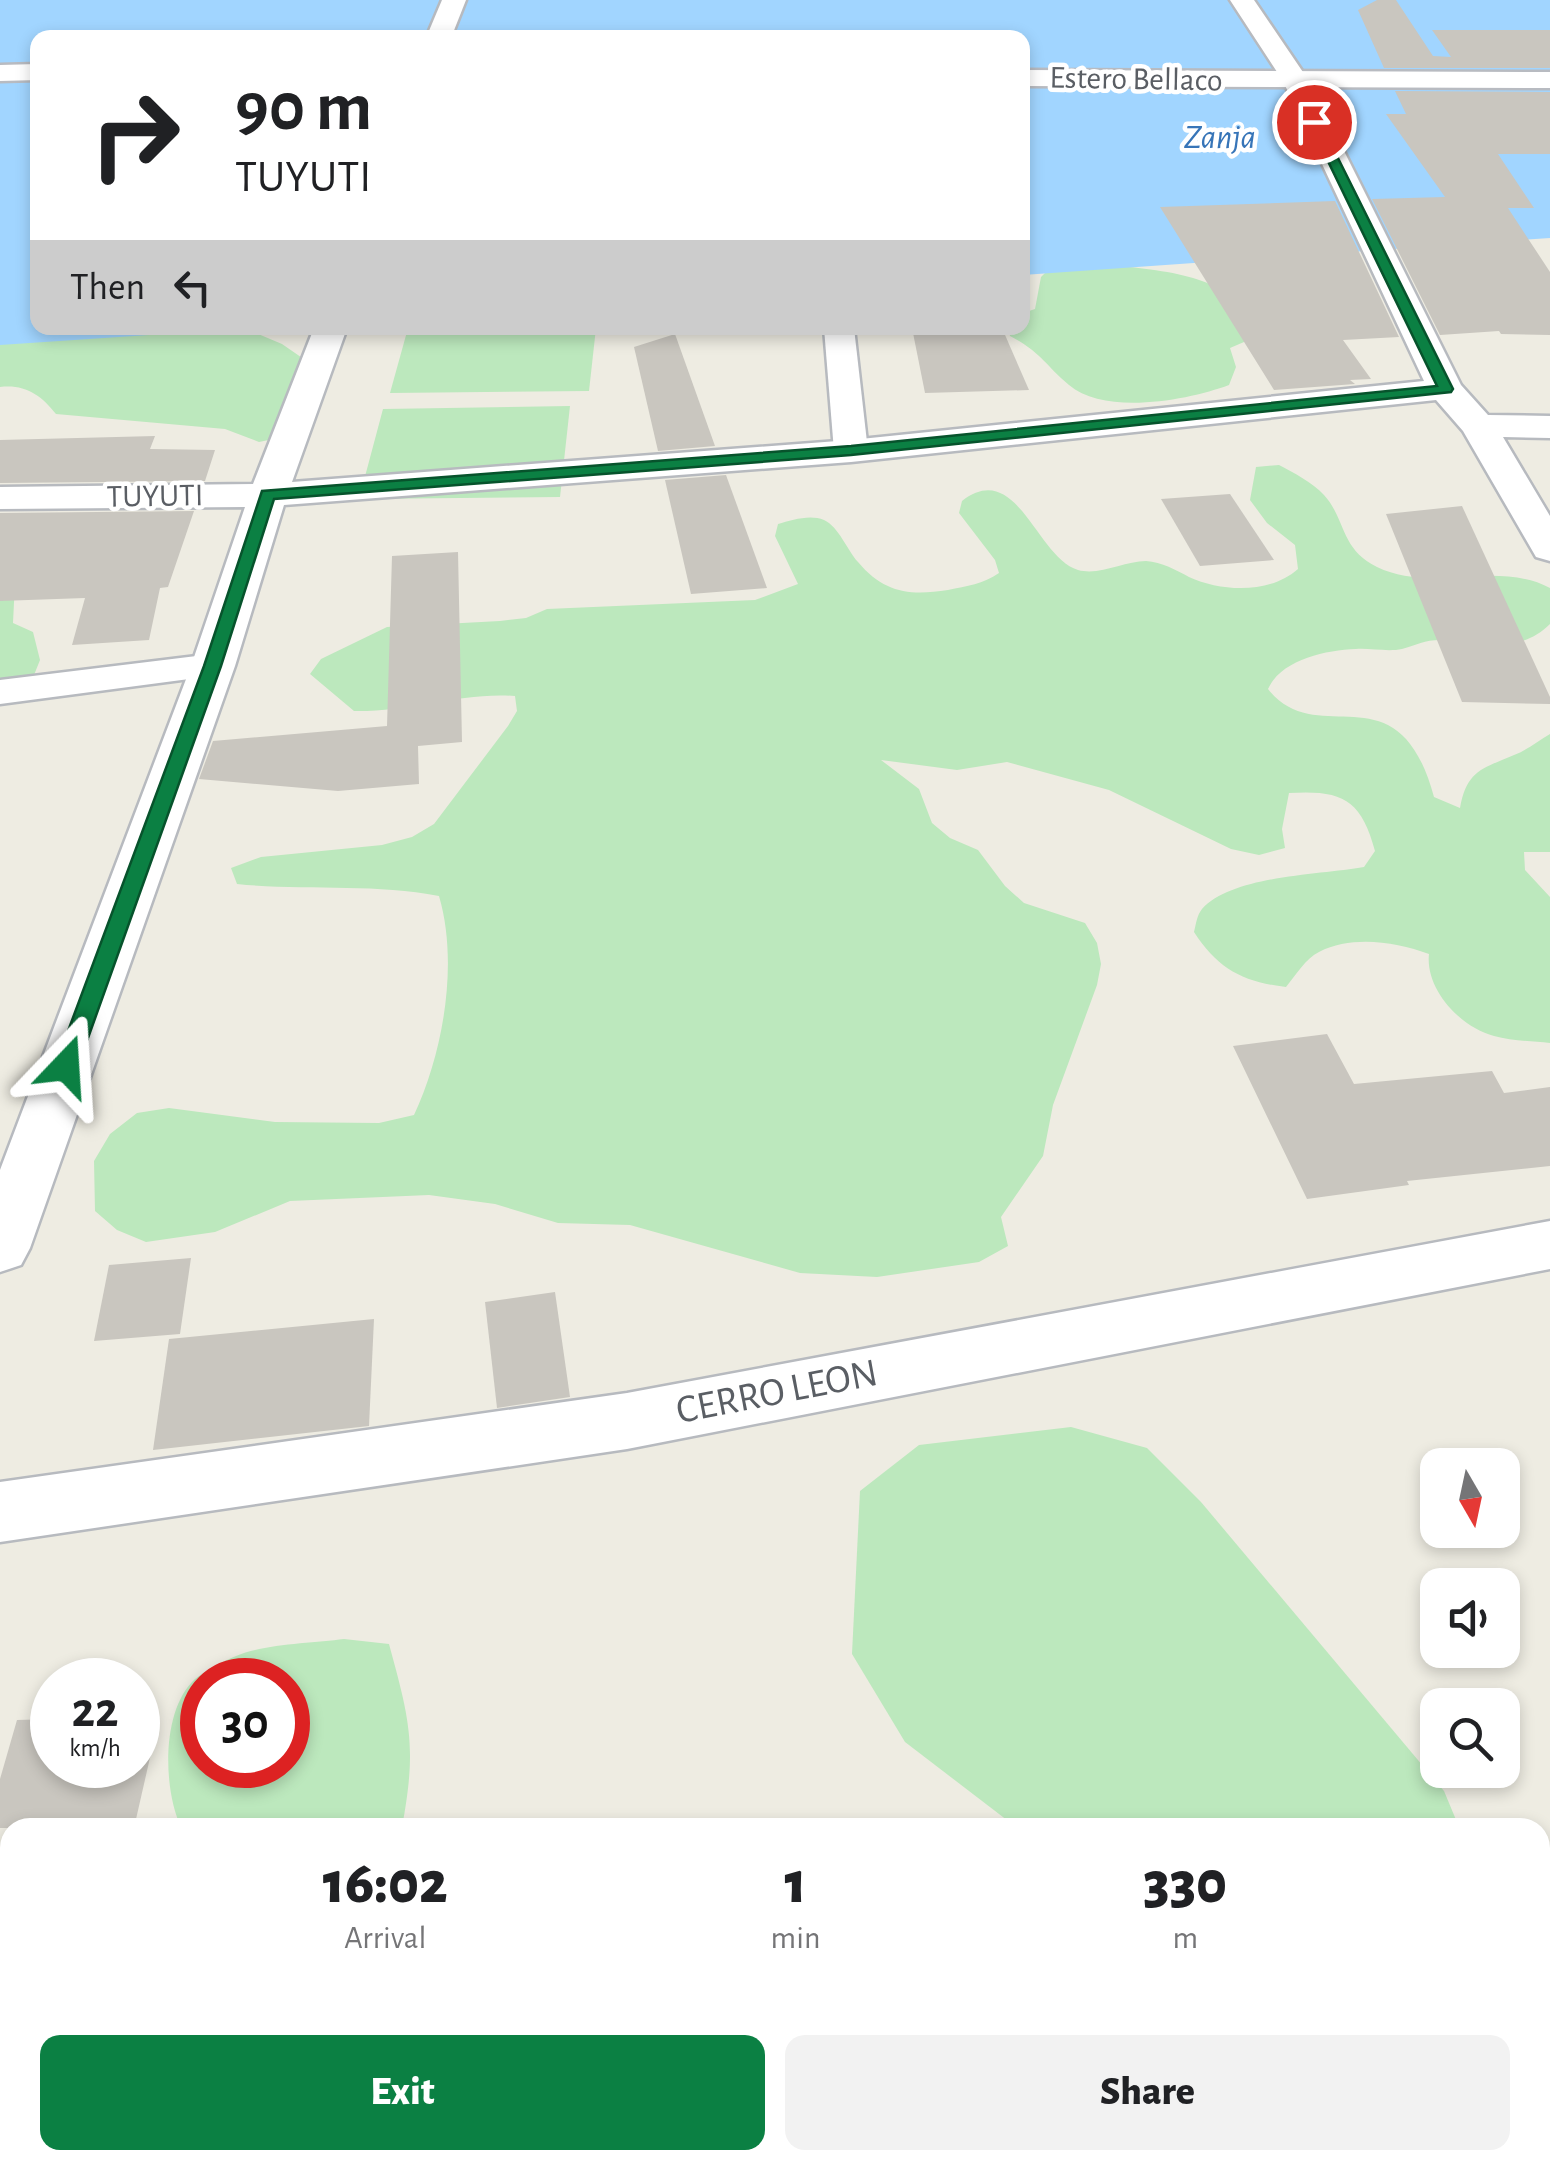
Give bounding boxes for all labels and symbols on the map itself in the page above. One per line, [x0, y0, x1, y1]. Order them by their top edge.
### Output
street label: Estero Bellaco [1049, 61, 1223, 97]
pin [1272, 80, 1357, 165]
water label: Zanja [1184, 120, 1256, 155]
street label: TUYUTI [106, 479, 204, 513]
position arrow [14, 1014, 118, 1118]
street label: CERRO LEON [673, 1353, 881, 1431]
north arrow [1420, 1448, 1520, 1548]
speed limit sign: 30 [180, 1658, 310, 1788]

